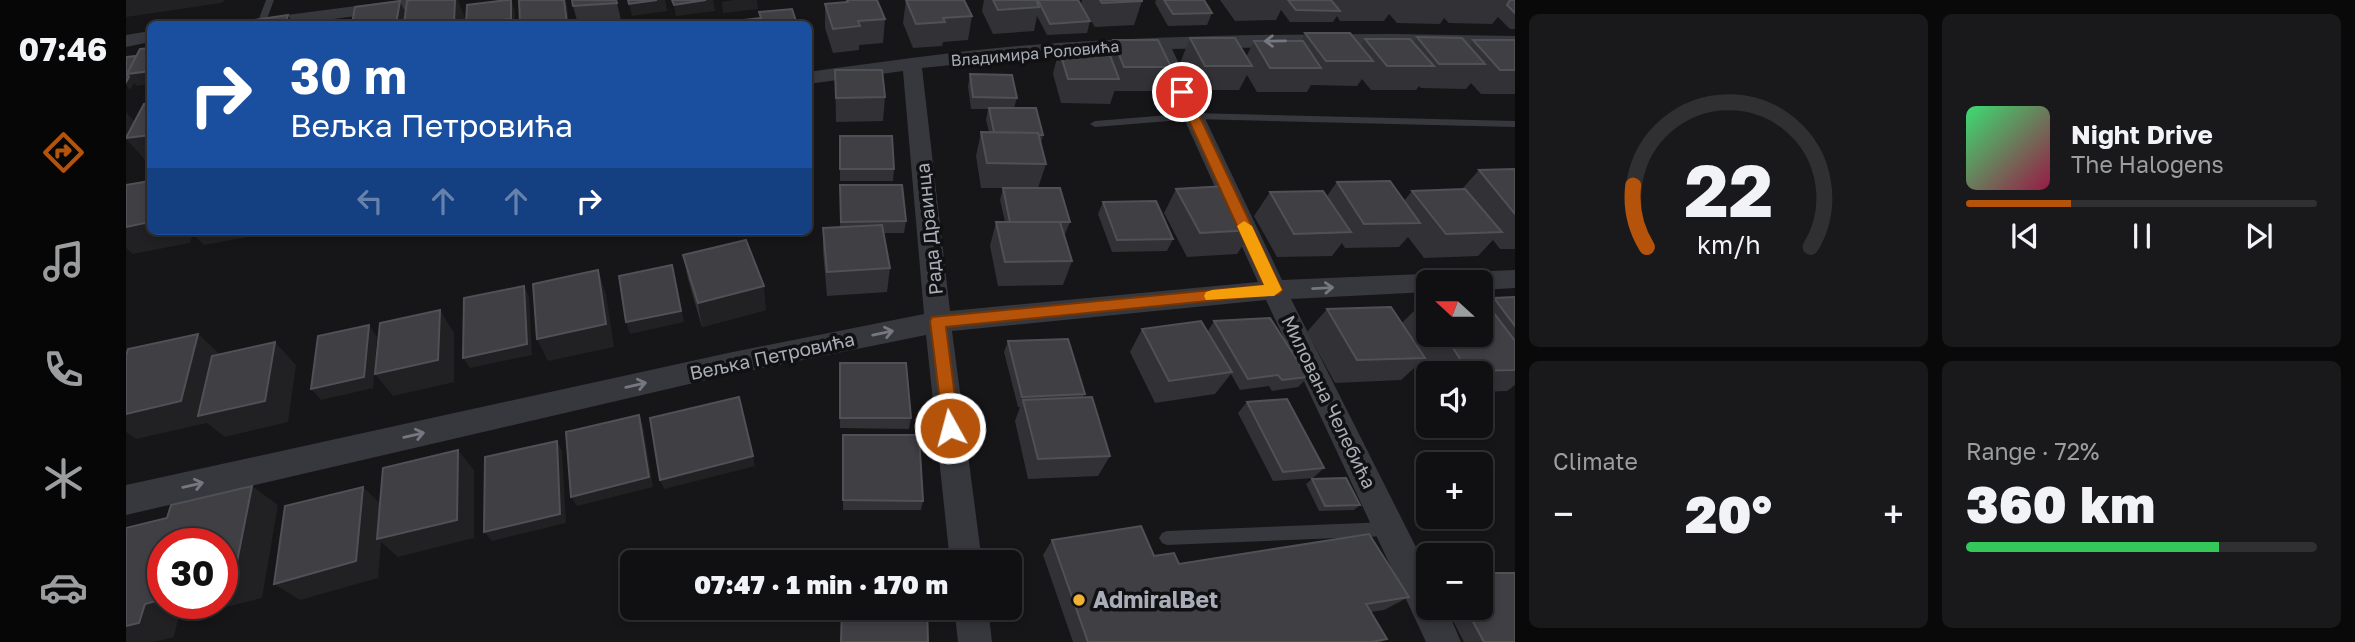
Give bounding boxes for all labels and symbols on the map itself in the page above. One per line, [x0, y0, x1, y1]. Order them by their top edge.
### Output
one-way arrow [1264, 34, 1287, 48]
street label: Владимира Роловића [950, 36, 1120, 70]
pin [1152, 62, 1212, 122]
street label: Рада Драинца [910, 162, 947, 296]
north arrow [1416, 270, 1493, 346]
one-way arrow [1311, 281, 1334, 294]
street label: Милована Челебића [1277, 311, 1381, 492]
one-way arrow [871, 325, 894, 339]
street label: Вељка Петровића [687, 327, 856, 384]
one-way arrow [624, 378, 647, 391]
position arrow [913, 391, 987, 465]
one-way arrow [403, 428, 425, 441]
one-way arrow [181, 478, 204, 492]
speed limit sign: 30 [147, 528, 238, 619]
place label: AdmiralBet [1093, 585, 1218, 613]
marker: AdmiralBet [1071, 592, 1087, 608]

